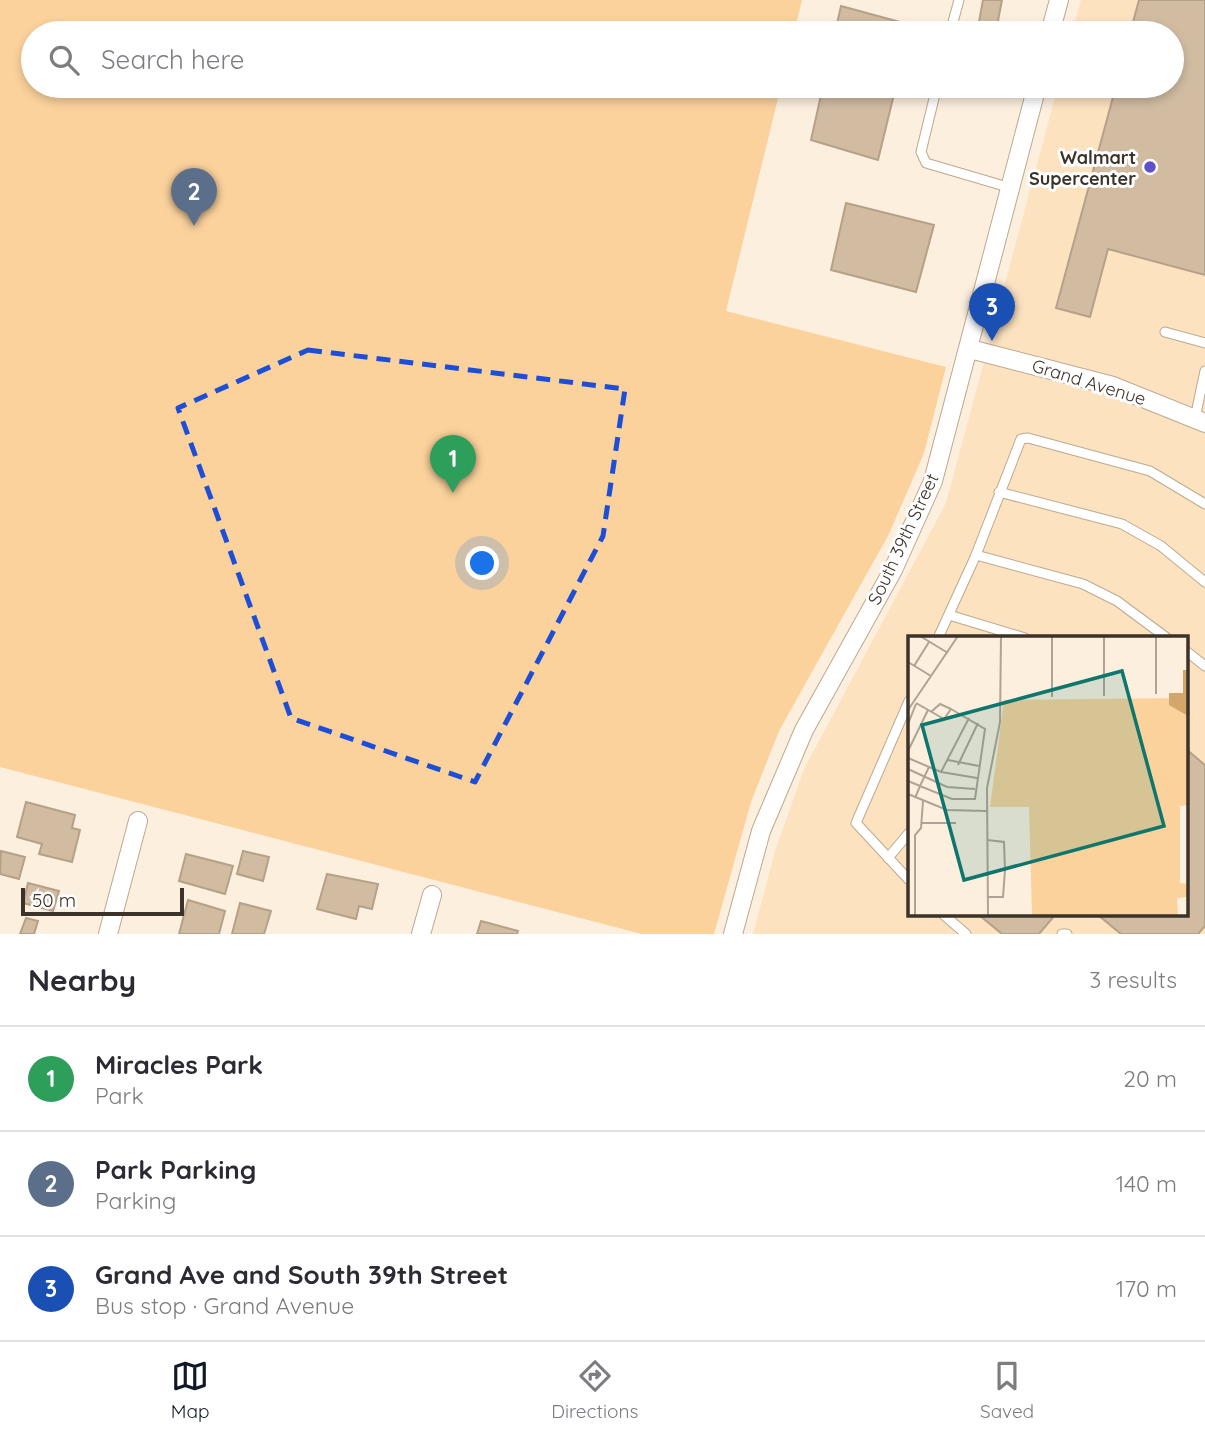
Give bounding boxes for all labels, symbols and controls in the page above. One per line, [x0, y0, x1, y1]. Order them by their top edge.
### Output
search box [21, 21, 1184, 98]
icon: search [45, 41, 83, 79]
text: Search here [101, 43, 245, 76]
place label: Walmart Supercenter [1029, 146, 1136, 190]
marker: Walmart Supercenter [1142, 159, 1158, 175]
pin: 2 [171, 168, 217, 226]
pin: 3 [969, 283, 1015, 341]
street label: Grand Avenue [1029, 354, 1149, 410]
pin: 1 [430, 435, 476, 493]
street label: South 39th Street [862, 470, 944, 608]
your location [465, 546, 499, 580]
inset map [908, 636, 1188, 916]
scale bar [21, 885, 184, 917]
text: 50 m [32, 888, 76, 912]
text: Nearby [28, 961, 136, 999]
text: 3 results [1089, 965, 1177, 994]
text: Miracles Park [95, 1048, 263, 1081]
text: 1 [47, 1064, 55, 1093]
text: 20 m [1123, 1064, 1177, 1093]
text: Park [95, 1081, 144, 1110]
text: Park Parking [95, 1153, 256, 1186]
text: 2 [44, 1169, 58, 1198]
text: 140 m [1116, 1169, 1177, 1198]
text: Parking [95, 1186, 176, 1215]
text: Grand Ave and South 39th Street [95, 1258, 508, 1291]
text: 3 [45, 1274, 57, 1303]
text: 170 m [1116, 1274, 1177, 1303]
text: Bus stop · Grand Avenue [95, 1291, 354, 1320]
tab: Map [171, 1357, 210, 1423]
tab: Directions [551, 1357, 638, 1423]
tab: Saved [980, 1357, 1034, 1423]

